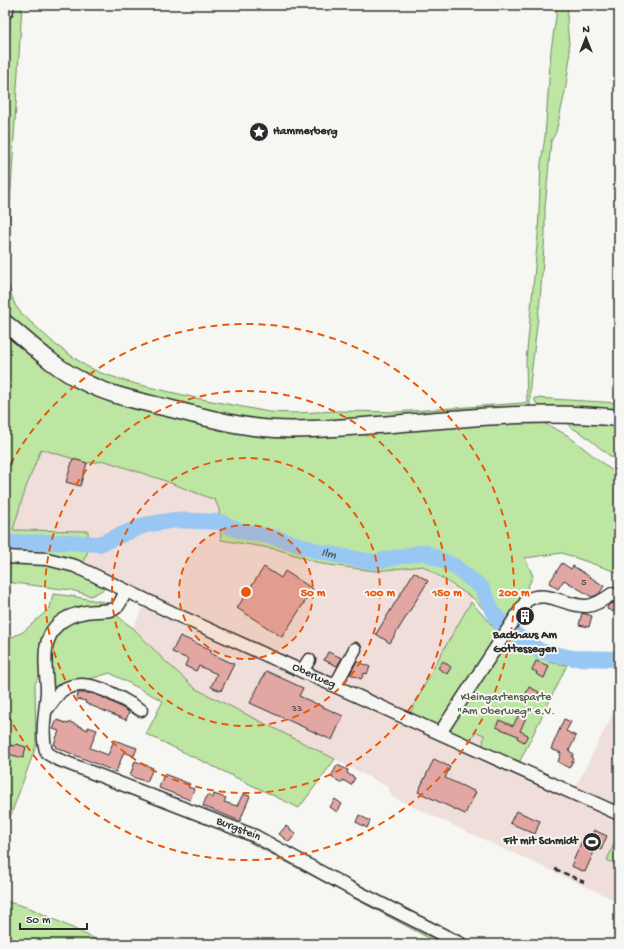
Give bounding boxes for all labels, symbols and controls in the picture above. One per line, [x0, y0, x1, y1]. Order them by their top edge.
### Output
north arrow [566, 18, 606, 58]
text: N [582, 24, 590, 36]
place icon: Hammerberg [248, 121, 270, 143]
place label: Hammerberg [273, 125, 338, 139]
water label: Ilm [320, 545, 338, 563]
house number: 5 [581, 577, 587, 589]
centre of rings [239, 585, 253, 599]
text: 50 m [301, 587, 326, 601]
text: 100 m [364, 587, 395, 601]
text: 150 m [431, 587, 462, 601]
text: 200 m [499, 587, 530, 601]
building icon: Backhaus Am Gottessegen [514, 605, 536, 627]
place label: Backhaus Am Gottessegen [492, 629, 557, 657]
street label: Oberweg [290, 661, 338, 692]
park label: Kleingartensparte "Am Oberweg" e.V. [457, 691, 555, 719]
house number: 33 [291, 703, 302, 715]
street label: Burgstein [213, 814, 263, 845]
sports icon: Fit mit Schmidt [581, 831, 603, 853]
place label: Fit mit Schmidt [503, 835, 579, 849]
scale bar [20, 905, 87, 931]
text: 50 m [26, 914, 51, 928]

